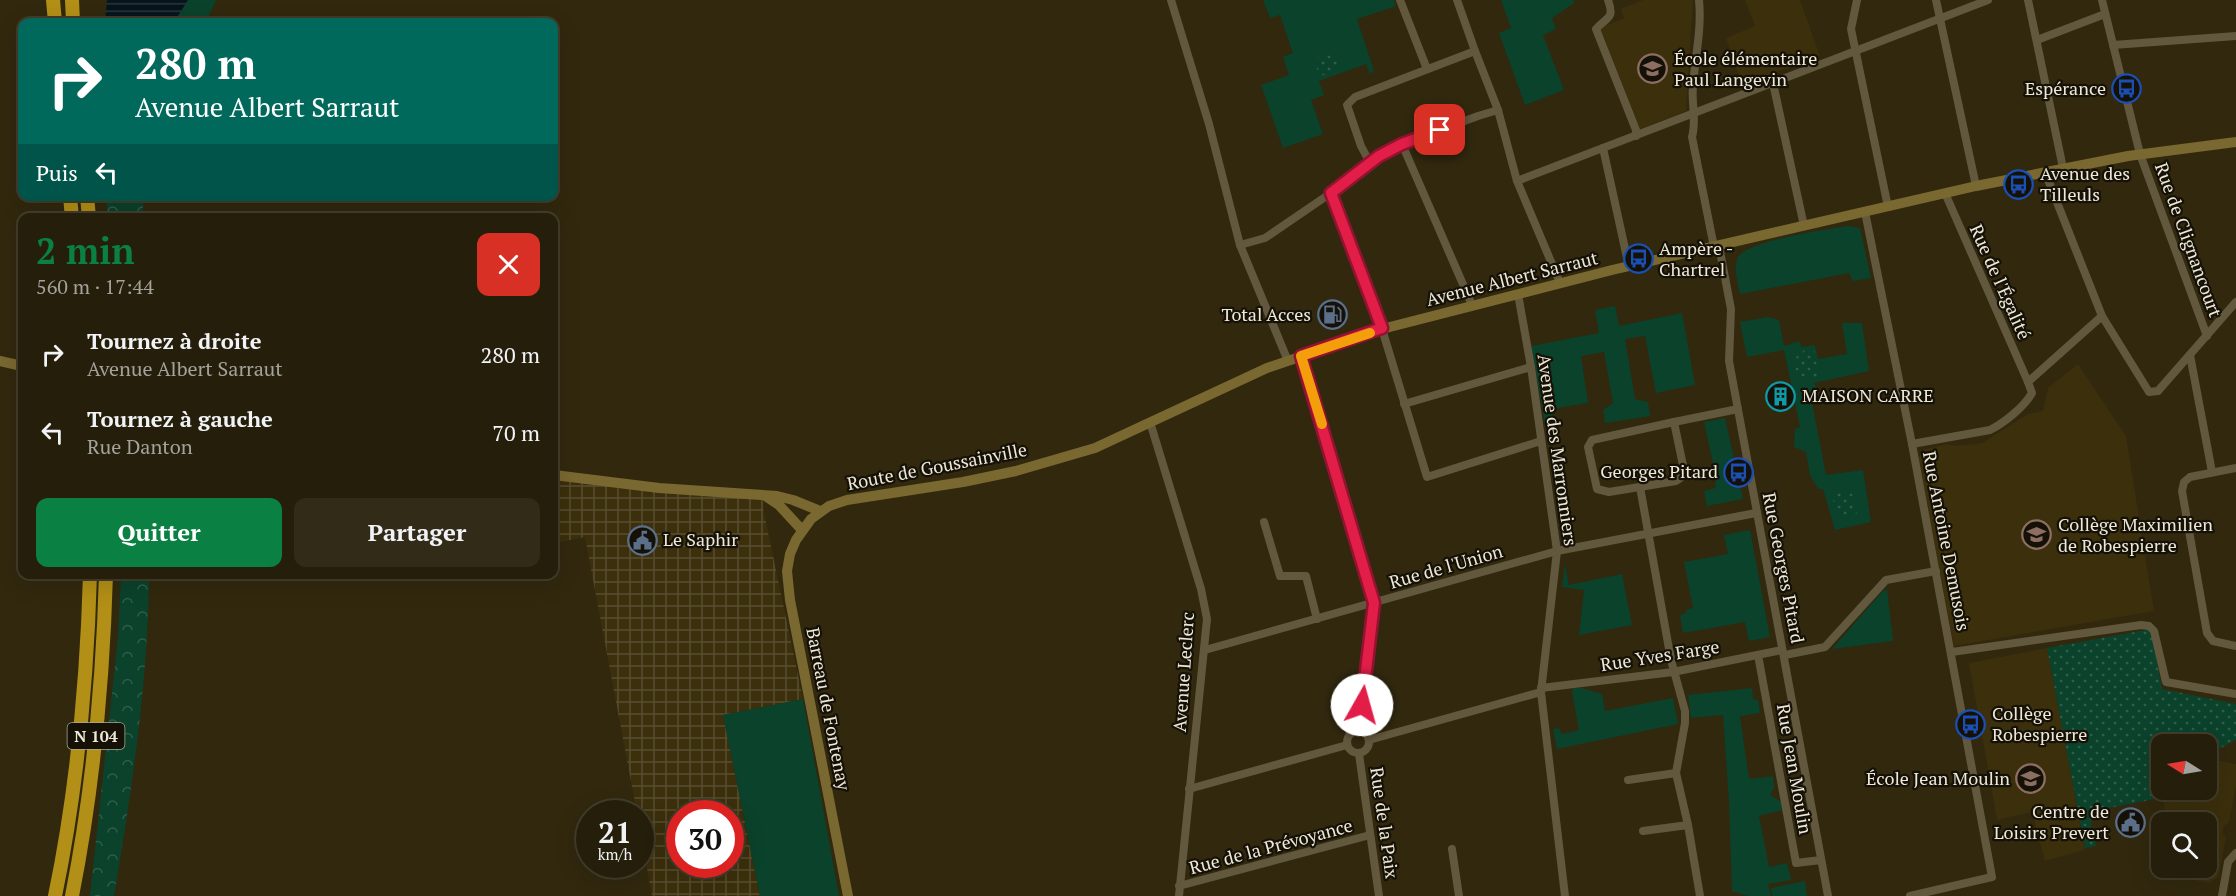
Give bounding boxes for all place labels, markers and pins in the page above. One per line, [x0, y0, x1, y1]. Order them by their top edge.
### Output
place label: École élémentaire Paul Langevin [1674, 46, 1817, 91]
school or university icon: École élémentaire Paul Langevin [1637, 53, 1669, 85]
bus stop icon: Espérance [2111, 73, 2143, 105]
place label: Espérance [2025, 76, 2106, 100]
pin [1414, 104, 1465, 155]
place label: Avenue des Tilleuls [2040, 161, 2130, 206]
bus stop icon: Avenue des Tilleuls [2003, 168, 2035, 200]
place label: Ampère - Chartrel [1659, 236, 1733, 281]
bus stop icon: Ampère - Chartrel [1622, 243, 1654, 275]
fuel station icon: Total Acces [1316, 299, 1348, 331]
place label: Total Acces [1221, 302, 1311, 326]
building icon: MAISON CARRE [1765, 380, 1797, 412]
place label: MAISON CARRE [1802, 383, 1934, 407]
bus stop icon: Georges Pitard [1723, 456, 1755, 488]
place label: Georges Pitard [1600, 459, 1718, 483]
place label: Collège Maximilien de Robespierre [2058, 512, 2213, 557]
school or university icon: Collège Maximilien de Robespierre [2021, 519, 2053, 551]
public building icon: Le Saphir [626, 524, 658, 556]
place label: Le Saphir [663, 527, 738, 551]
place label: Collège Robespierre [1992, 701, 2087, 746]
bus stop icon: Collège Robespierre [1955, 708, 1987, 740]
school or university icon: École Jean Moulin [2015, 763, 2047, 795]
place label: École Jean Moulin [1866, 766, 2010, 790]
place label: Centre de Loisirs Prevert [1994, 799, 2109, 844]
public building icon: Centre de Loisirs Prevert [2114, 806, 2146, 838]

